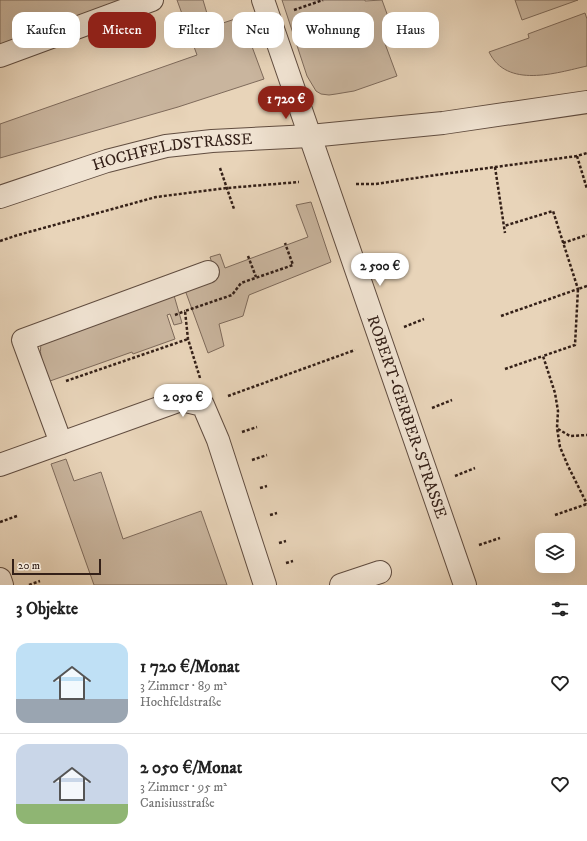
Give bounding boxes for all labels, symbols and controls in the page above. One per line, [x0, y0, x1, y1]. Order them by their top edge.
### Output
chip: Kaufen [12, 12, 80, 48]
chip: Mieten [88, 12, 156, 48]
chip: Filter [164, 12, 224, 48]
chip: Neu [232, 12, 284, 48]
chip: Wohnung [292, 12, 374, 48]
chip: Haus [382, 12, 439, 48]
pin: 1 720 € [249, 86, 323, 120]
text: 1 720 € [267, 91, 305, 107]
street label: HOCHFELDSTRASSE [89, 129, 253, 175]
pin: 2 500 € [343, 253, 417, 287]
text: 2 500 € [360, 258, 400, 274]
street label: ROBERT-GERBER-STRASSE [363, 313, 451, 521]
pin: 2 050 € [146, 384, 220, 418]
text: 2 050 € [163, 389, 203, 405]
map controls [535, 533, 575, 573]
button: layers [535, 533, 575, 573]
scale bar [12, 557, 101, 576]
text: 20 m [18, 559, 40, 573]
text: 3 Objekte [16, 598, 78, 620]
icon: filters [549, 598, 571, 620]
text: 1 720 €/Monat [140, 656, 240, 678]
icon: home [48, 659, 96, 707]
icon: heart [549, 672, 571, 694]
text: 3 Zimmer · 89 m² [140, 678, 227, 694]
text: Hochfeldstraße [140, 694, 221, 710]
text: 2 050 €/Monat [140, 757, 242, 779]
icon: home [48, 760, 96, 808]
icon: heart [549, 773, 571, 795]
text: 3 Zimmer · 95 m² [140, 779, 227, 795]
text: Canisiusstraße [140, 795, 215, 811]

